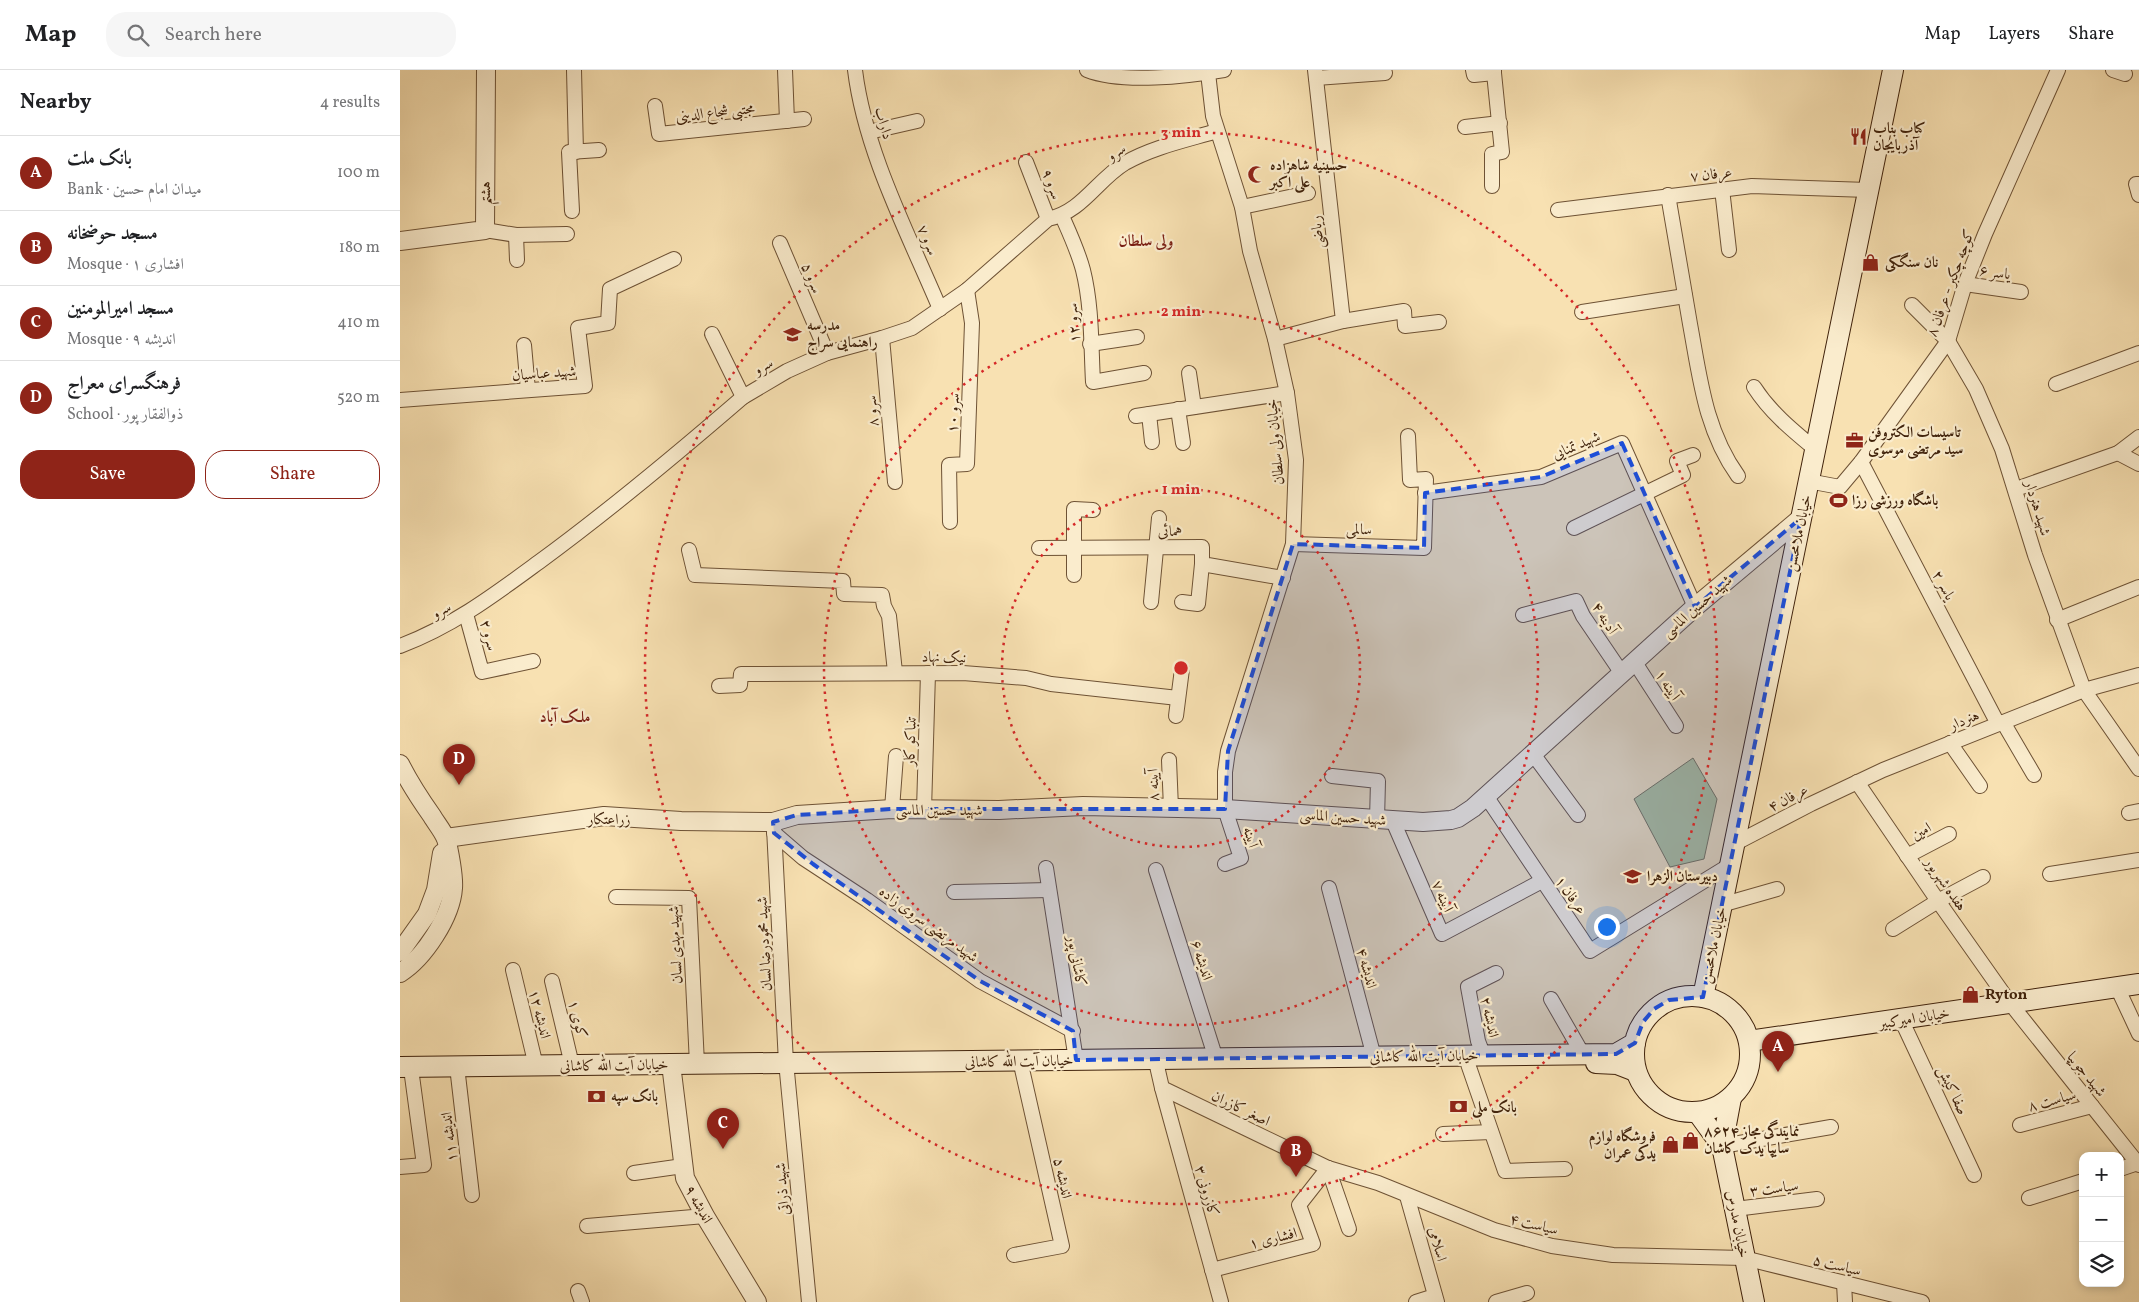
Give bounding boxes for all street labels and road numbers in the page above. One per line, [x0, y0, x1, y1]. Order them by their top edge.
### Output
street label: مجتبی شجاع الدینی [674, 99, 756, 129]
street label: داراب [868, 105, 897, 142]
street label: سرو [1101, 139, 1131, 169]
street label: عرفان ۷ [1689, 163, 1733, 188]
street label: سرو ۹ [1035, 166, 1066, 203]
street label: هشتم [476, 181, 500, 205]
street label: ریاضی [1306, 214, 1331, 249]
street label: سرو ۷ [911, 222, 942, 259]
street label: کوچه چکبر - عرفان ۸ [1922, 227, 1981, 340]
street label: سرو ۵ [795, 260, 826, 297]
street label: یاسر ۶ [1978, 261, 2013, 286]
street label: سرو ۱۲ [1063, 302, 1086, 344]
street label: سرو [748, 353, 777, 382]
street label: شهید عباسیان [511, 362, 577, 387]
street label: سرو ۱۰ [943, 393, 966, 434]
street label: سرو ۸ [862, 394, 885, 427]
street label: خیابان ولی سلطان [1262, 398, 1291, 486]
street label: شهید تمنایی [1549, 427, 1604, 466]
street label: شهید هنردار [2018, 476, 2055, 539]
street label: خیابان ملامحسن [1781, 493, 1818, 574]
street label: سالمی [1346, 520, 1372, 541]
street label: همائی [1158, 522, 1182, 543]
street label: یاسر ۲ [1926, 567, 1960, 606]
street label: شهید حسین الماسی [1658, 571, 1738, 643]
street label: سرو [426, 597, 455, 626]
street label: آدینه ۴ [1586, 599, 1623, 640]
street label: سرو ۲ [473, 618, 502, 653]
street label: نیک نهاد [921, 648, 967, 669]
street label: آیینه ۱ [1649, 666, 1685, 707]
street label: هنردار [1944, 706, 1983, 738]
street label: تنباکو کار [900, 716, 923, 768]
street label: آیینه ۸ [1143, 766, 1166, 802]
street label: عرفان ۴ [1765, 780, 1812, 818]
street label: شهید حسین الماسی [896, 801, 982, 822]
street label: شهید حسین الماسی [1299, 805, 1387, 832]
street label: زراعتکار [586, 810, 630, 831]
street label: امین [1908, 818, 1936, 846]
street label: آیینه [1236, 824, 1263, 852]
street label: هفده شهریور [1917, 852, 1971, 916]
street label: عرفان ۱ [1549, 872, 1591, 919]
street label: آیینه ۷ [1426, 877, 1458, 917]
street label: شهید مرتضی سروی زاده [874, 882, 982, 968]
street label: شهید محمودرضا لسان [753, 896, 778, 992]
street label: شهید مهدی لسان [664, 905, 689, 985]
street label: خیابان ملامحسن [1696, 905, 1733, 986]
street label: کاشانی پور [1060, 932, 1090, 988]
street label: اندیشه ۶ [1184, 938, 1217, 983]
street label: اندیشه ۴ [1350, 946, 1381, 991]
street label: اندیشه ۱۲ [522, 988, 555, 1041]
street label: اندیشه ۲ [1474, 995, 1503, 1040]
street label: کوی ۱ [562, 998, 591, 1040]
street label: خیابان امیرکبیر [1875, 1004, 1951, 1036]
street label: خیابان آیت الله کاشانی [1369, 1043, 1479, 1069]
street label: خیابان آیت الله کاشانی [964, 1048, 1074, 1074]
street label: شهید جویپا [2061, 1048, 2110, 1102]
street label: خیابان آیت الله کاشانی [559, 1052, 669, 1078]
street label: صفا کیش [1931, 1062, 1972, 1119]
street label: سیاست ۸ [2026, 1085, 2079, 1118]
street label: اصغر کازران [1208, 1086, 1273, 1133]
street label: اندیشه ۱۱ [437, 1111, 464, 1163]
street label: اندیشه ۵ [1047, 1156, 1076, 1201]
street label: شهید ذراتی [771, 1162, 796, 1216]
street label: کازرونی ۳ [1188, 1163, 1223, 1219]
street label: سیاست ۳ [1749, 1176, 1800, 1203]
street label: اندیشه ۹ [679, 1182, 717, 1228]
street label: خیابان مدرس [1720, 1189, 1753, 1260]
street label: سیاست ۴ [1507, 1209, 1560, 1242]
street label: افشاری ۱ [1247, 1223, 1300, 1256]
street label: اسلامی [1422, 1225, 1451, 1264]
street label: سیاست ۵ [1810, 1250, 1863, 1283]

